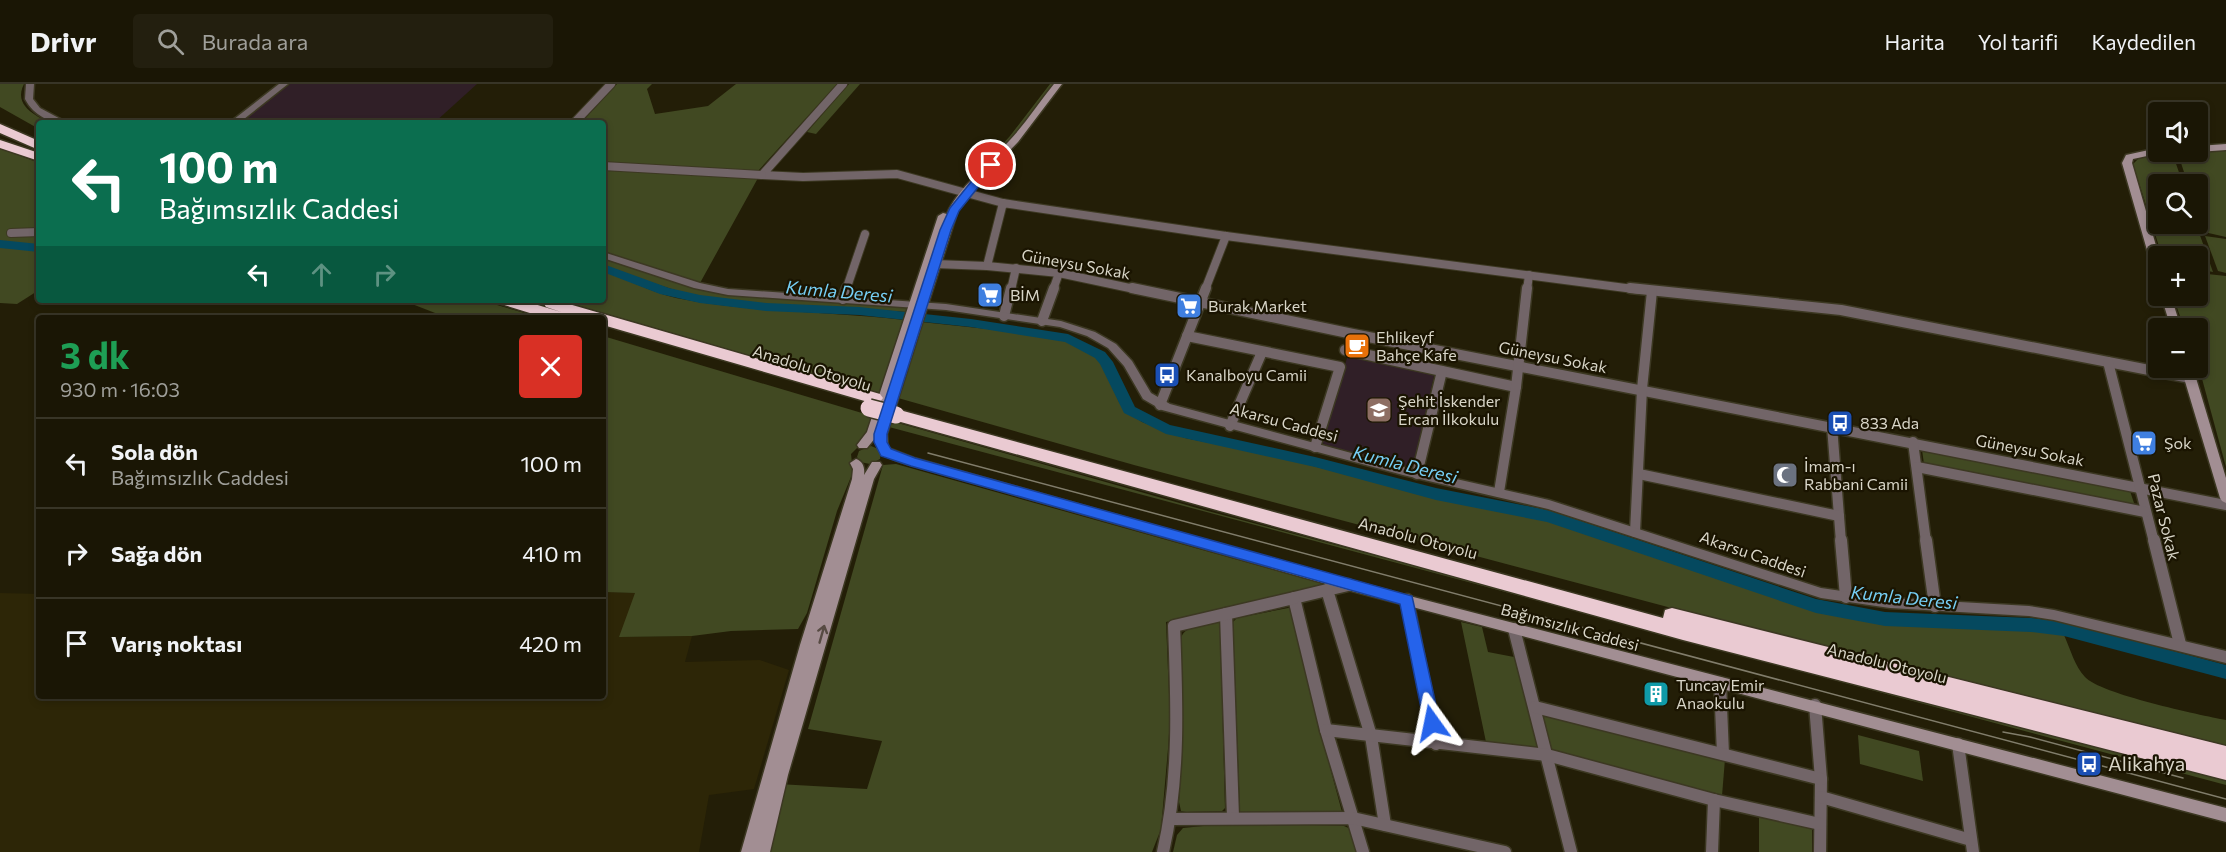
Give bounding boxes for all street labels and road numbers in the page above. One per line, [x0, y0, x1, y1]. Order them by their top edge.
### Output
street label: Güneysu Sokak [1020, 245, 1132, 282]
street label: Güneysu Sokak [1497, 337, 1609, 376]
street label: Anadolu Otoyolu [751, 340, 874, 395]
street label: Akarsu Caddesi [1228, 398, 1340, 445]
street label: Güneysu Sokak [1974, 430, 2086, 469]
street label: Pazar Sokak [2145, 471, 2185, 563]
street label: Anadolu Otoyolu [1356, 512, 1480, 563]
street label: Akarsu Caddesi [1698, 526, 1809, 581]
street label: Bağımsızlık Caddesi [1499, 599, 1641, 654]
street label: Anadolu Otoyolu [1825, 638, 1949, 687]

